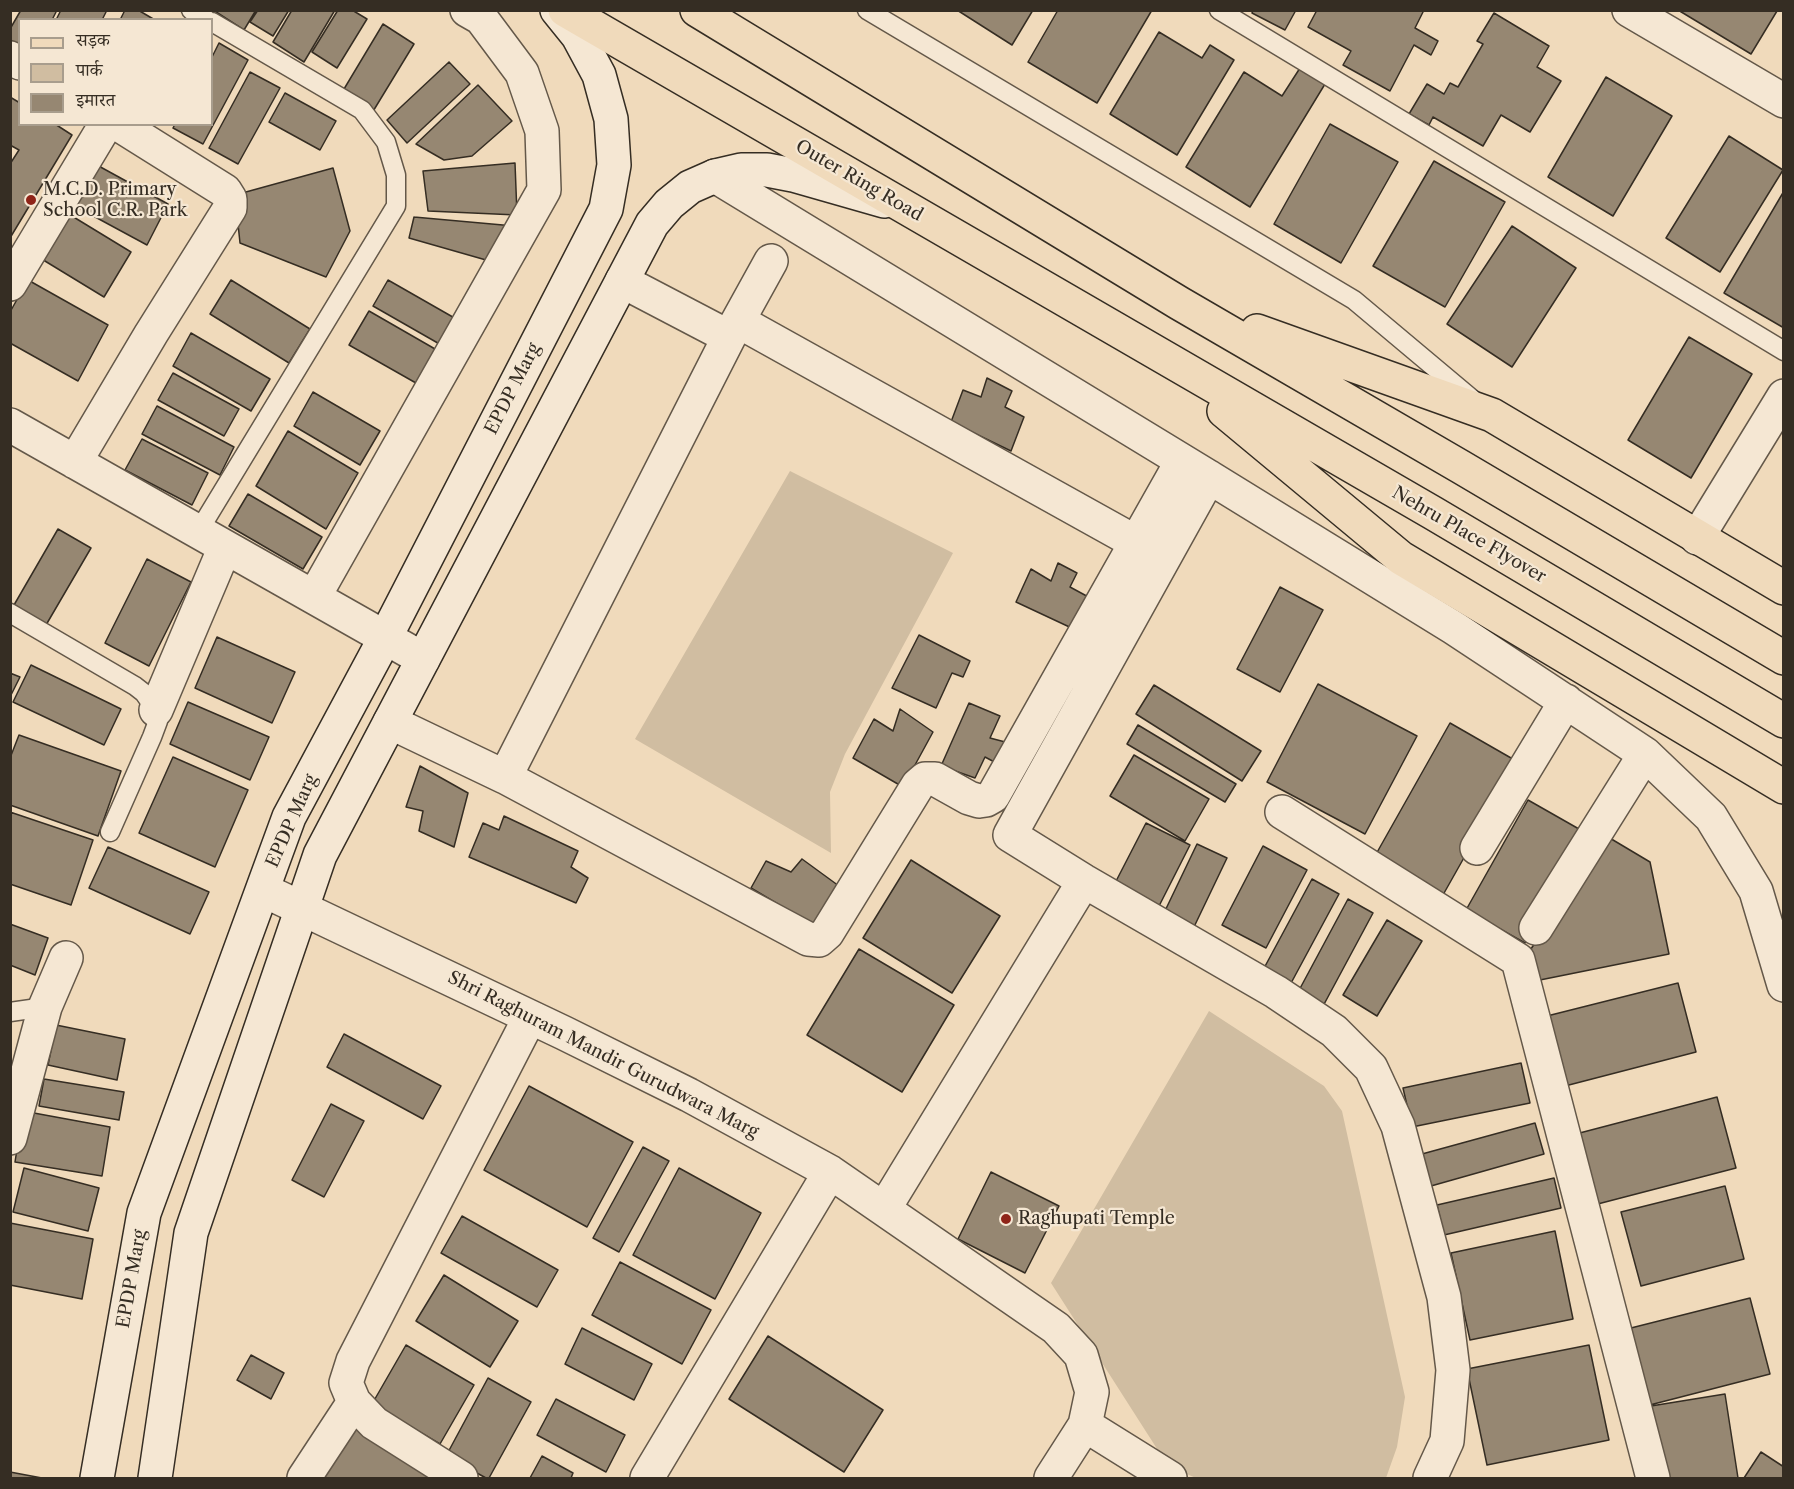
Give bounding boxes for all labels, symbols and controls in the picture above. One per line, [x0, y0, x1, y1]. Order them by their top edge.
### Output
legend [18, 18, 213, 126]
text: सड़क [76, 29, 110, 51]
text: पार्क [76, 59, 103, 81]
text: इमारत [76, 89, 115, 111]
street label: Outer Ring Road [791, 136, 927, 226]
place label: M.C.D. Primary School C.R. Park [43, 179, 187, 222]
marker: M.C.D. Primary School C.R. Park [24, 193, 38, 207]
street label: EPDP Marg [481, 340, 545, 438]
street label: Nehru Place Flyover [1388, 482, 1550, 588]
street label: EPDP Marg [262, 771, 322, 871]
street label: Shri Raghuram Mandir Gurudwara Marg [444, 967, 762, 1143]
place label: Raghupati Temple [1018, 1208, 1175, 1230]
marker: Raghupati Temple [999, 1212, 1013, 1226]
street label: EPDP Marg [113, 1228, 151, 1330]

